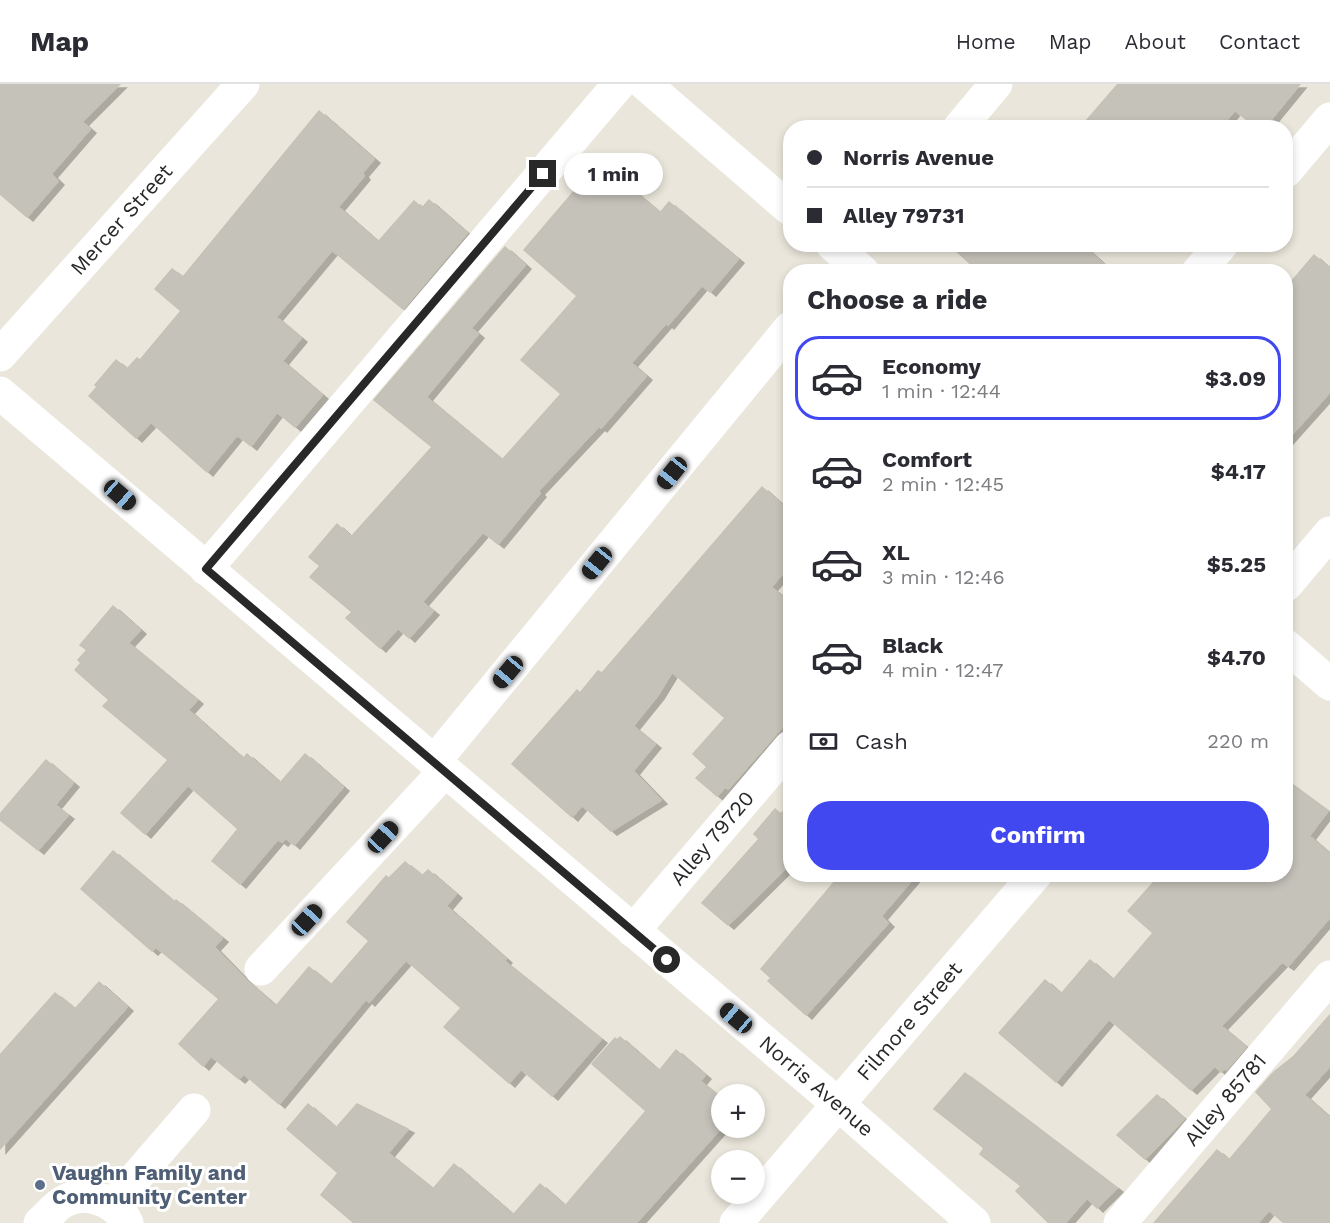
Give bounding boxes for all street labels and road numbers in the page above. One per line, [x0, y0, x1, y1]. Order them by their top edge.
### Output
street label: Mercer Street [65, 158, 177, 280]
street label: Alley 79720 [665, 785, 759, 890]
street label: Filmore Street [851, 956, 967, 1085]
street label: Norris Avenue [755, 1030, 879, 1141]
street label: Alley 85781 [1178, 1048, 1271, 1151]

